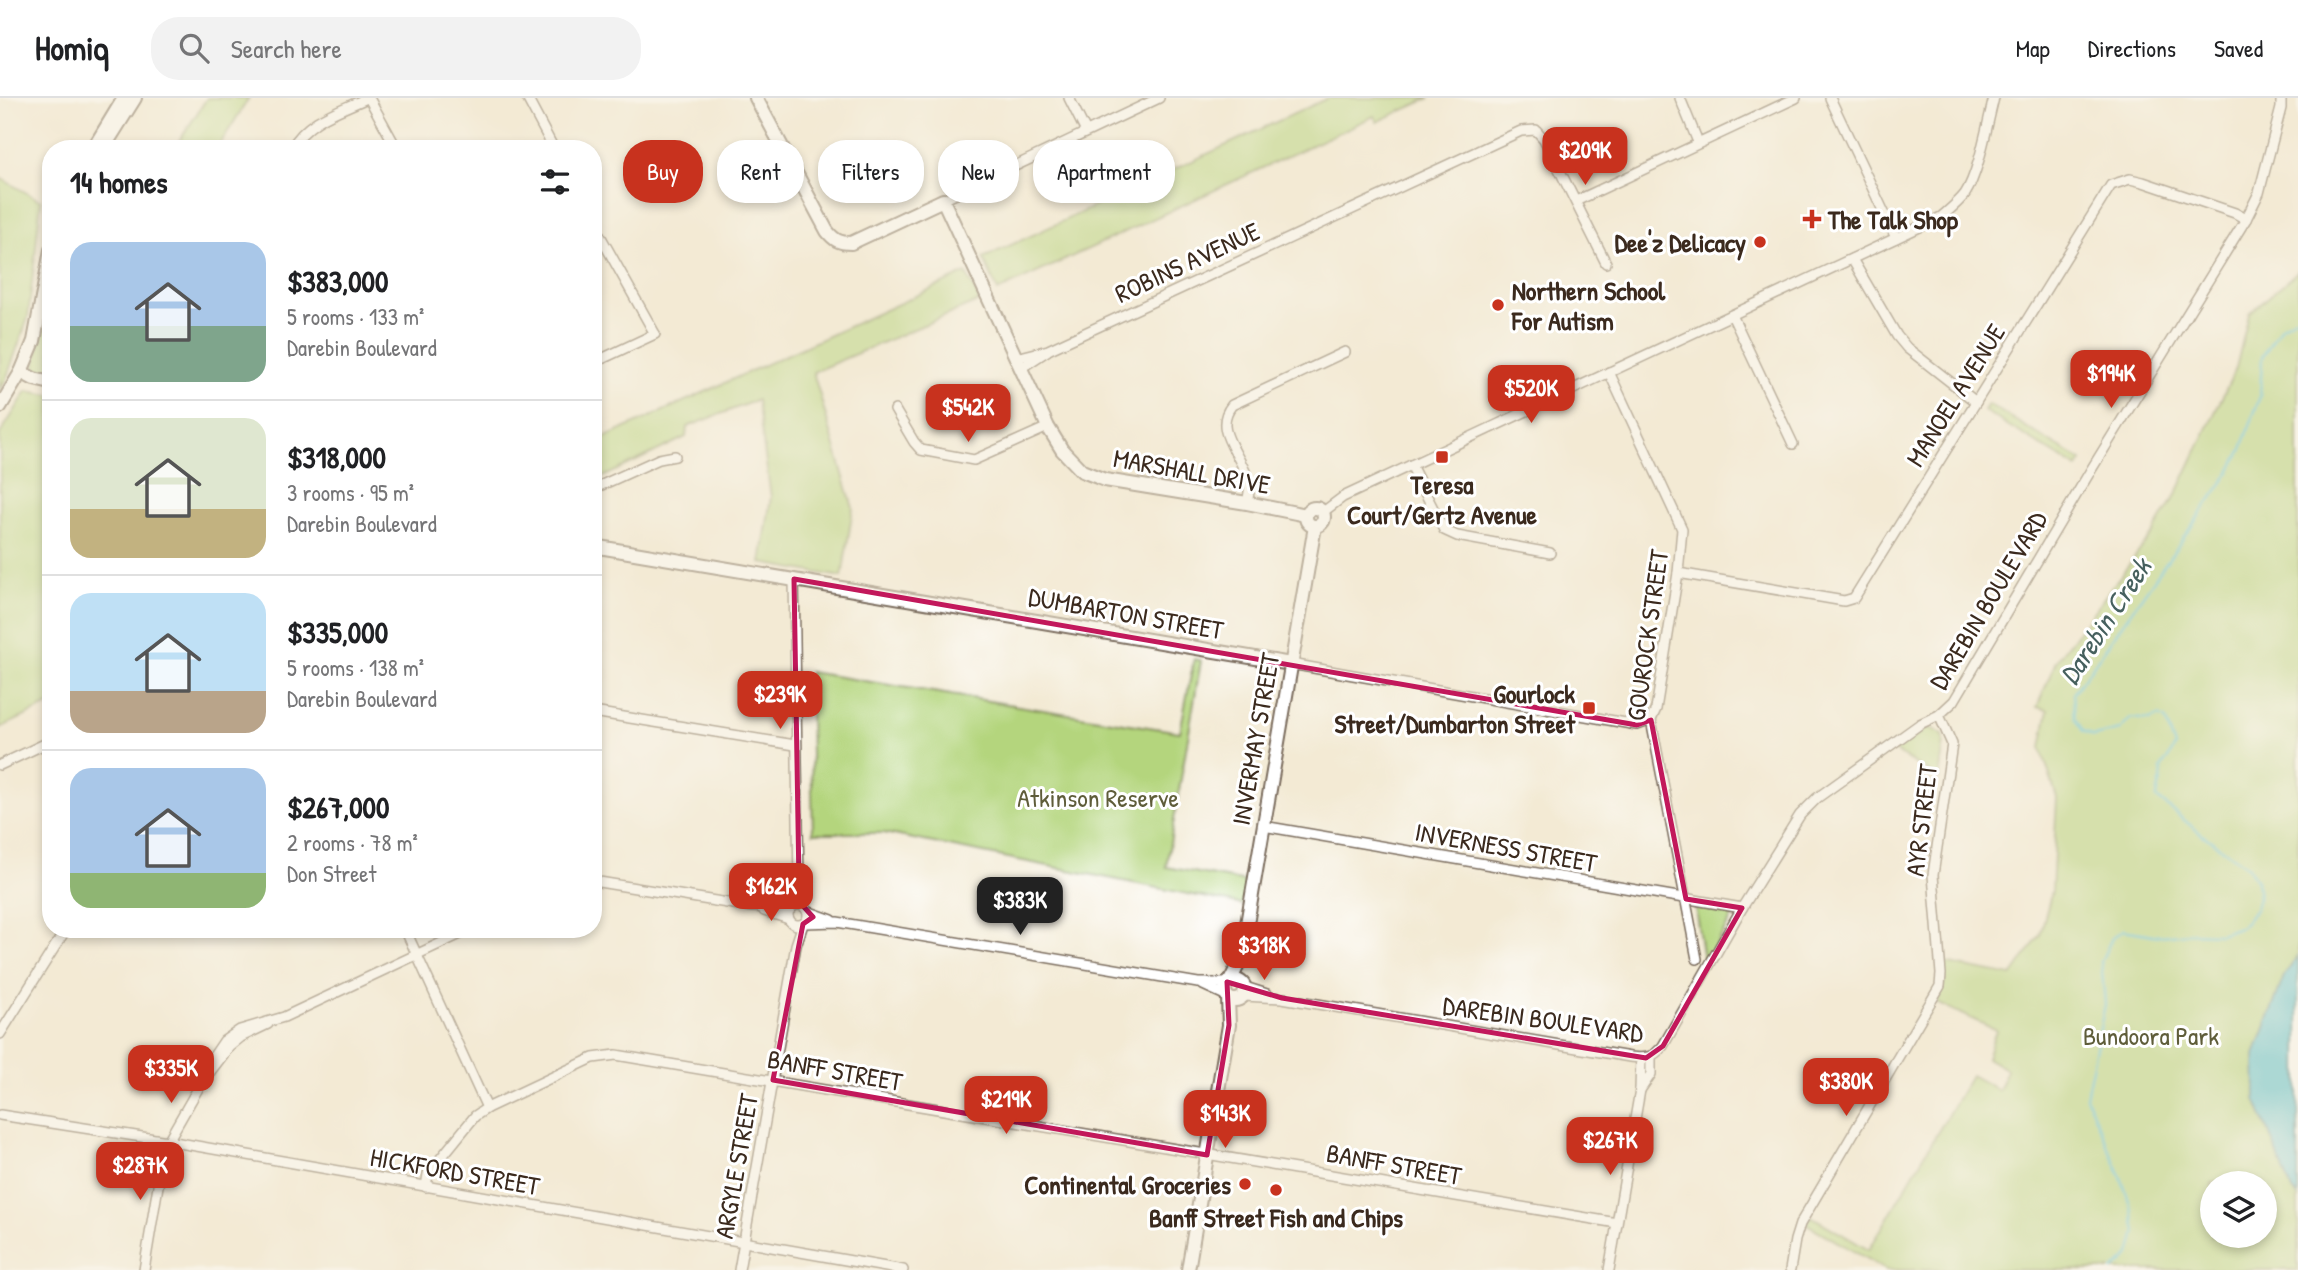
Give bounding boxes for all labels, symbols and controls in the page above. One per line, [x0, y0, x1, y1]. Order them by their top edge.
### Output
search box [151, 17, 641, 80]
text: Homiq [35, 26, 109, 70]
icon: search [175, 29, 213, 67]
text: Search here [231, 31, 342, 66]
text: Map [2016, 32, 2050, 64]
text: Directions [2088, 32, 2176, 64]
text: Saved [2214, 32, 2263, 64]
pin: $209K [1536, 127, 1634, 187]
text: $209K [1558, 134, 1612, 165]
chip: Buy [623, 140, 703, 203]
chip: Rent [717, 140, 804, 203]
chip: Filters [818, 140, 924, 203]
chip: New [938, 140, 1019, 203]
chip: Apartment [1033, 140, 1175, 203]
text: 14 homes [70, 162, 168, 202]
icon: filters [536, 163, 574, 201]
place label: The Talk Shop [1827, 202, 1959, 238]
marker: The Talk Shop [1802, 209, 1822, 229]
street label: ROBINS AVENUE [1109, 213, 1265, 311]
place label: Dee'z Delicacy [1615, 225, 1746, 261]
marker: Dee'z Delicacy [1752, 234, 1768, 250]
text: $383,000 [287, 261, 388, 301]
icon: home [126, 270, 210, 354]
place label: Northern School For Autism [1511, 273, 1666, 338]
marker: Northern School For Autism [1490, 297, 1506, 313]
text: 5 rooms · 133 m² [287, 301, 424, 332]
street label: MANOEL AVENUE [1897, 317, 2013, 473]
text: Darebin Boulevard [287, 332, 437, 363]
pin: $194K [2062, 350, 2160, 410]
text: $194K [2086, 357, 2136, 388]
pin: $520K [1482, 366, 1580, 425]
text: $520K [1504, 372, 1558, 403]
pin: $542K [919, 384, 1017, 444]
text: $542K [942, 391, 994, 422]
text: $318,000 [287, 437, 386, 477]
street label: MARSHALL DRIVE [1111, 440, 1274, 502]
icon: home [126, 446, 210, 530]
marker: Teresa Court/Gertz Avenue [1434, 449, 1450, 465]
place label: Teresa Court/Gertz Avenue [1347, 467, 1538, 532]
text: 3 rooms · 95 m² [287, 477, 414, 508]
street label: DAREBIN BOULEVARD [1921, 504, 2055, 696]
text: Darebin Boulevard [287, 508, 437, 539]
street label: GOUROCK STREET [1618, 546, 1676, 723]
water label: Darebin Creek [2050, 549, 2161, 691]
street label: DUMBARTON STREET [1026, 579, 1227, 648]
text: $335,000 [287, 612, 388, 652]
icon: home [126, 621, 210, 705]
street label: INVERMAY STREET [1223, 649, 1288, 828]
text: 5 rooms · 138 m² [287, 652, 424, 683]
pin: $239K [731, 672, 829, 731]
place label: Gourlock Street/Dumbarton Street [1334, 676, 1576, 741]
text: $239K [753, 678, 807, 709]
text: Darebin Boulevard [287, 683, 437, 714]
marker: Gourlock Street/Dumbarton Street [1581, 700, 1597, 716]
street label: AYR STREET [1897, 761, 1945, 878]
park label: Atkinson Reserve [1017, 780, 1179, 815]
text: $267,000 [287, 787, 389, 827]
icon: home [126, 796, 210, 880]
street label: INVERNESS STREET [1412, 814, 1600, 880]
text: 2 rooms · 78 m² [287, 827, 418, 858]
text: Don Street [287, 858, 376, 889]
pin: $162K [722, 864, 820, 923]
text: $162K [745, 870, 797, 901]
pin: $383K [971, 878, 1069, 937]
text: $383K [993, 884, 1047, 915]
pin: $318K [1215, 922, 1313, 982]
text: $318K [1238, 929, 1290, 960]
street label: DAREBIN BOULEVARD [1441, 988, 1646, 1050]
park label: Bundoora Park [2083, 1018, 2219, 1053]
street label: BANFF STREET [765, 1041, 906, 1099]
pin: $335K [122, 1046, 220, 1105]
text: $335K [144, 1052, 198, 1083]
pin: $380K [1797, 1058, 1895, 1118]
text: $380K [1819, 1065, 1873, 1096]
pin: $219K [957, 1076, 1055, 1136]
text: $219K [980, 1083, 1032, 1114]
street label: ARGYLE STREET [706, 1090, 766, 1241]
pin: $143K [1176, 1090, 1274, 1150]
text: $143K [1200, 1097, 1250, 1128]
pin: $267K [1561, 1118, 1659, 1177]
text: $267K [1582, 1124, 1638, 1155]
street label: BANFF STREET [1324, 1135, 1465, 1193]
street label: HICKFORD STREET [367, 1139, 543, 1203]
pin: $287K [91, 1142, 189, 1202]
text: $287K [112, 1149, 168, 1180]
place label: Continental Groceries [1024, 1167, 1231, 1202]
map controls [2200, 1171, 2277, 1248]
button: layers [2200, 1171, 2277, 1248]
marker: Continental Groceries [1237, 1176, 1253, 1192]
marker: Banff Street Fish and Chips [1268, 1182, 1284, 1198]
place label: Banff Street Fish and Chips [1149, 1200, 1403, 1236]

